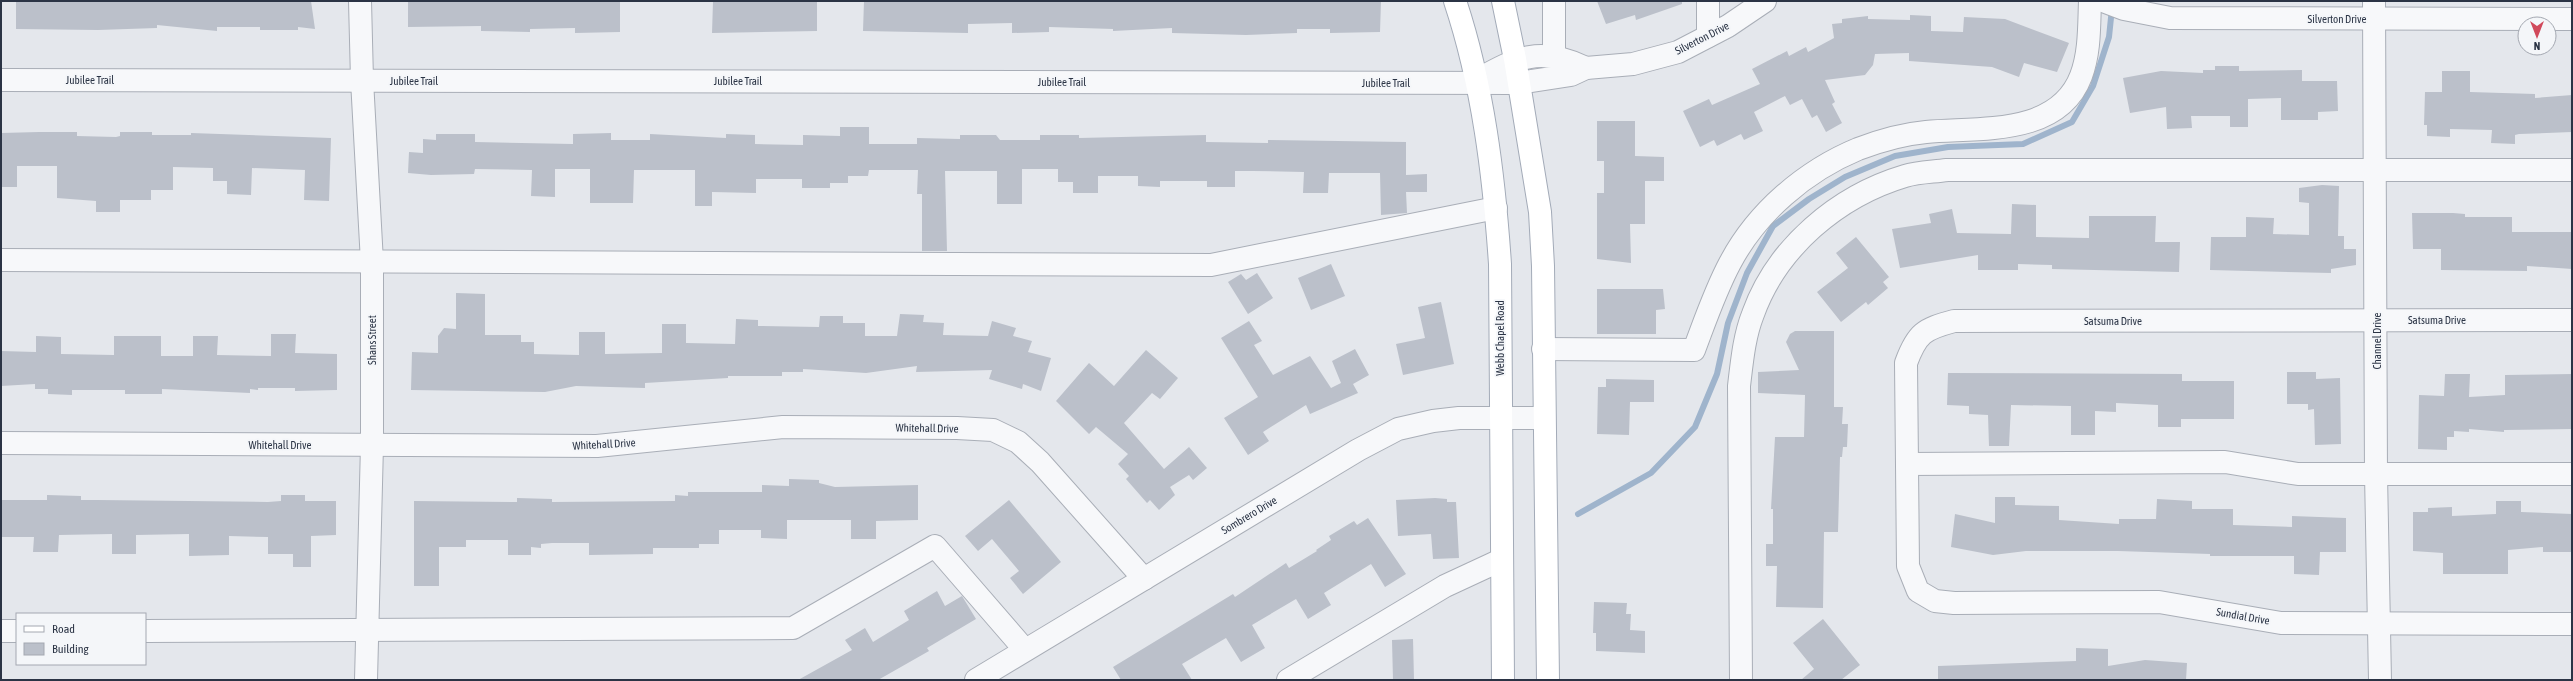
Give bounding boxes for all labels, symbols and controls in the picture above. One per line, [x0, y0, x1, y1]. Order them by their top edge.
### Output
street label: Silverton Drive [2308, 13, 2366, 25]
north arrow [2517, 16, 2557, 56]
street label: Silverton Drive [1673, 19, 1731, 57]
text: N [2534, 40, 2540, 52]
street label: Jubilee Trail [66, 74, 114, 86]
street label: Jubilee Trail [390, 75, 438, 87]
street label: Jubilee Trail [714, 75, 762, 87]
street label: Jubilee Trail [1038, 76, 1086, 88]
street label: Jubilee Trail [1362, 77, 1410, 89]
street label: Webb Chapel Road [1494, 300, 1506, 376]
street label: Channel Drive [2371, 313, 2383, 369]
street label: Satsuma Drive [2408, 314, 2466, 326]
street label: Shans Street [366, 315, 378, 365]
street label: Satsuma Drive [2084, 315, 2142, 327]
street label: Whitehall Drive [895, 421, 959, 435]
street label: Whitehall Drive [572, 436, 636, 452]
street label: Whitehall Drive [248, 439, 312, 451]
street label: Sombrero Drive [1219, 494, 1279, 536]
street label: Sundial Drive [2215, 605, 2271, 627]
legend [16, 613, 146, 665]
text: Road [52, 622, 75, 636]
text: Building [52, 642, 90, 656]

